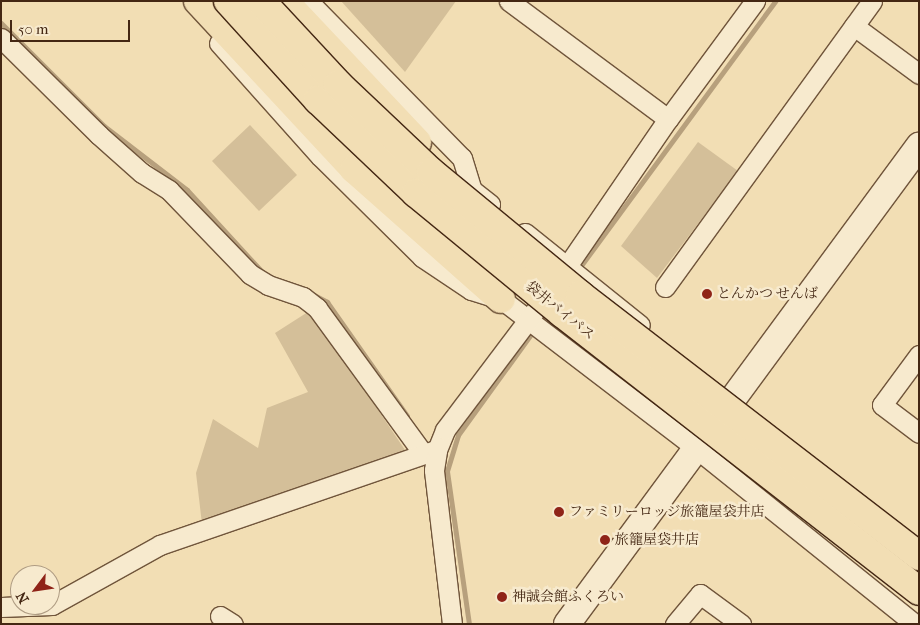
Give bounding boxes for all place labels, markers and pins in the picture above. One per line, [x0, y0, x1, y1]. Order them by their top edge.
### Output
place label: とんかつ せんば [717, 286, 818, 302]
marker: とんかつ せんば [701, 288, 713, 300]
place label: ファミリーロッジ旅籠屋袋井店 [569, 504, 765, 520]
marker: ファミリーロッジ旅籠屋袋井店 [553, 506, 565, 518]
place label: 旅籠屋袋井店 [615, 532, 699, 548]
marker: 旅籠屋袋井店 [599, 534, 611, 546]
place label: 神誠会館ふくろい [512, 589, 624, 605]
marker: 神誠会館ふくろい [496, 591, 508, 603]

